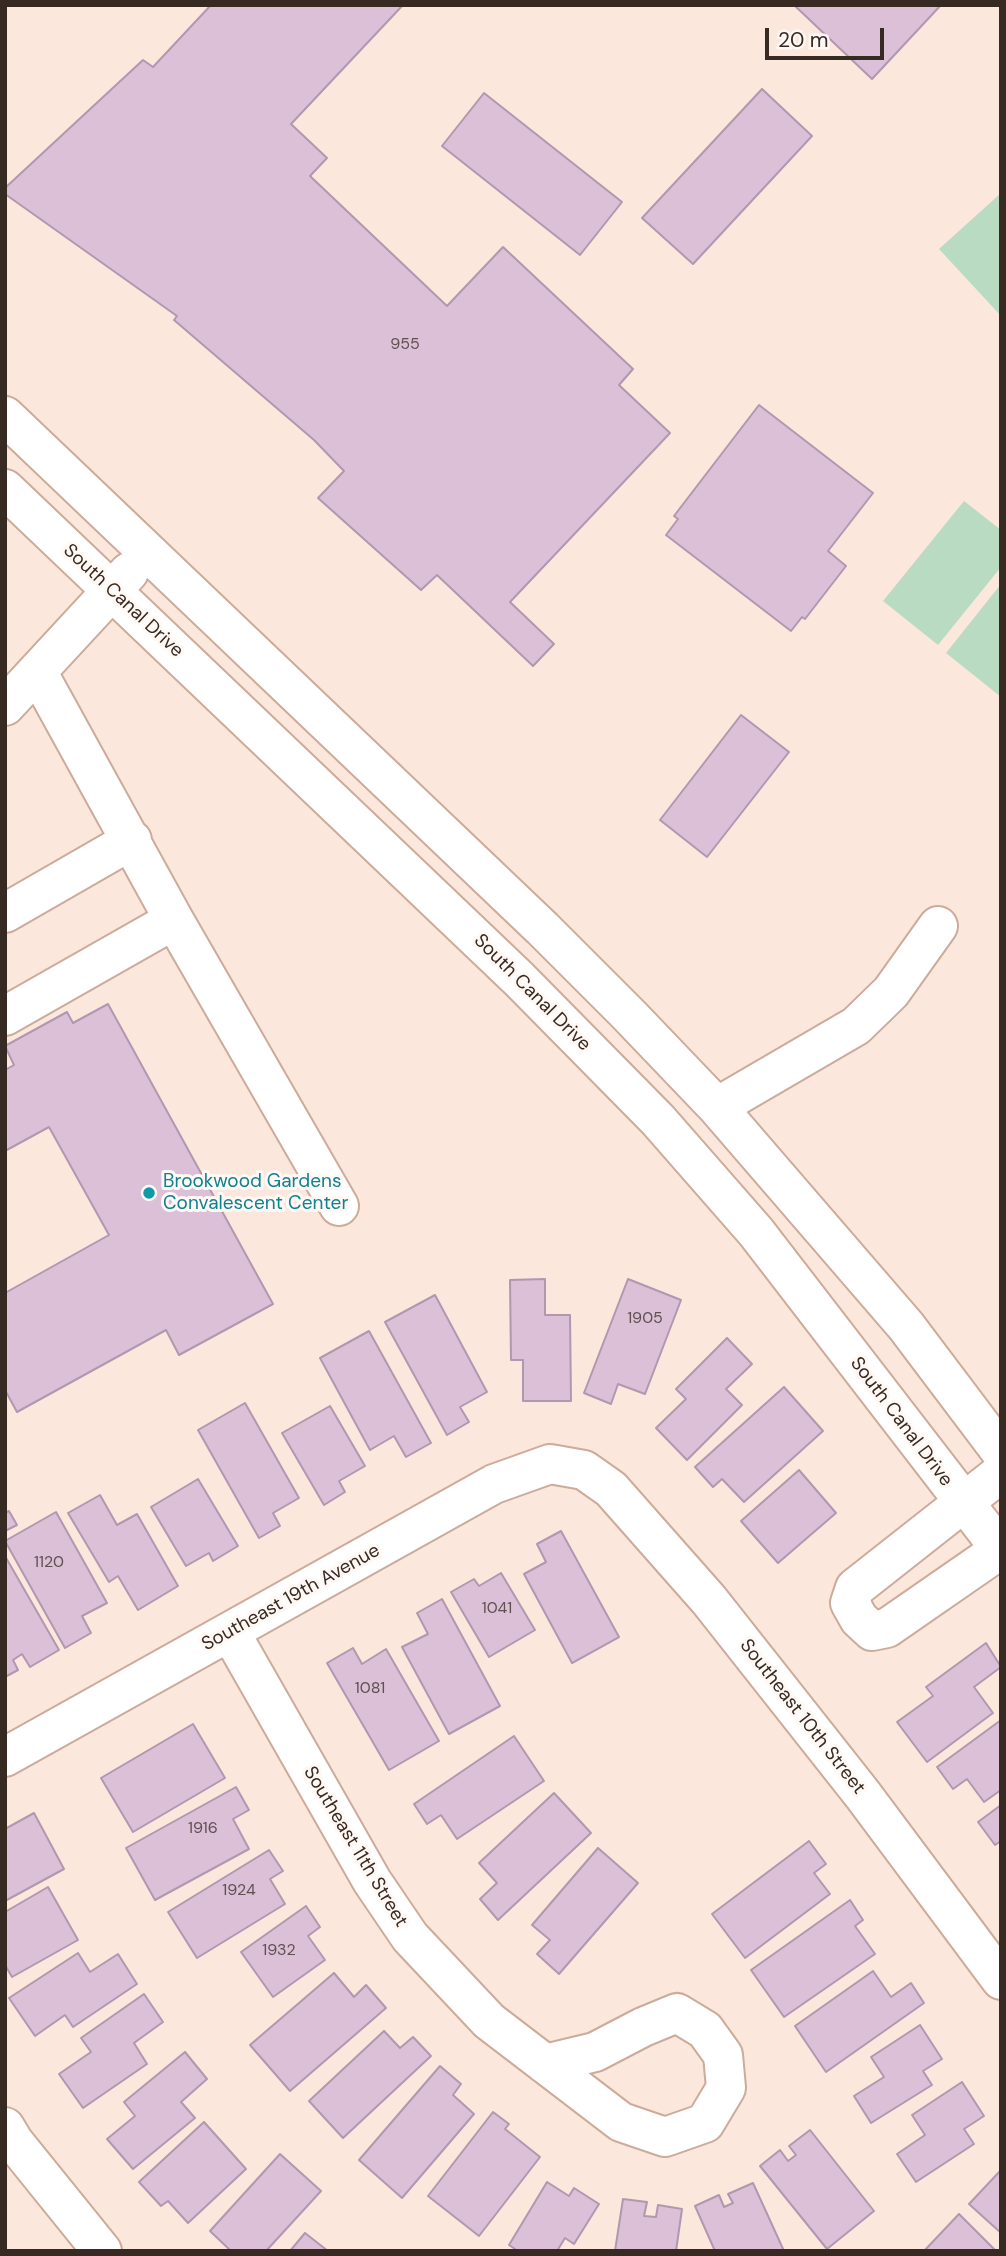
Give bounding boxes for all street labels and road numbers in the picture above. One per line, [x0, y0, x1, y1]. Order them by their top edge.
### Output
street label: South Canal Drive [58, 539, 188, 663]
street label: South Canal Drive [469, 930, 595, 1056]
street label: South Canal Drive [845, 1353, 957, 1491]
street label: Southeast 19th Avenue [198, 1540, 384, 1656]
street label: Southeast 10th Street [734, 1635, 870, 1799]
street label: Southeast 11th Street [298, 1763, 412, 1931]

